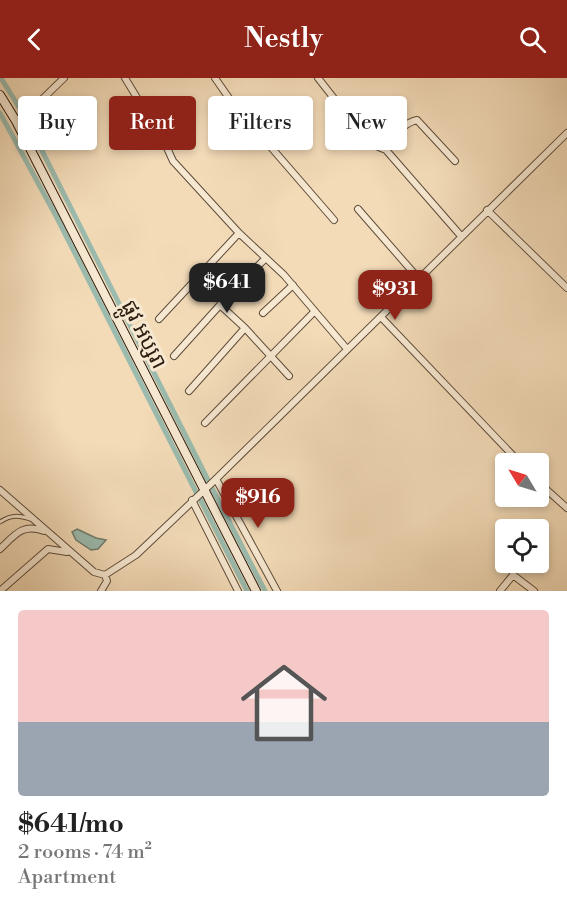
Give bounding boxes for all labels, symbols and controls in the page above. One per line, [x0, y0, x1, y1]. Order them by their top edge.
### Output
text: Nestly [244, 22, 323, 56]
icon: back [18, 23, 51, 56]
icon: search [516, 23, 549, 56]
chip: Buy [18, 96, 97, 150]
chip: Rent [109, 96, 196, 150]
chip: Filters [208, 96, 313, 150]
chip: New [325, 96, 407, 150]
pin: $641 [191, 263, 263, 314]
text: $641 [203, 270, 251, 295]
pin: $931 [359, 270, 431, 321]
text: $931 [372, 277, 418, 302]
street label: ផ្លូវ អប្សរា [110, 296, 172, 376]
north arrow [495, 453, 549, 507]
map controls [495, 453, 549, 573]
pin: $916 [222, 478, 294, 529]
text: $916 [235, 485, 281, 510]
button: locate [495, 519, 549, 573]
icon: home [230, 649, 338, 757]
text: $641/mo [18, 808, 124, 840]
text: 2 rooms · 74 m² [18, 840, 152, 865]
text: Apartment [18, 865, 116, 890]

